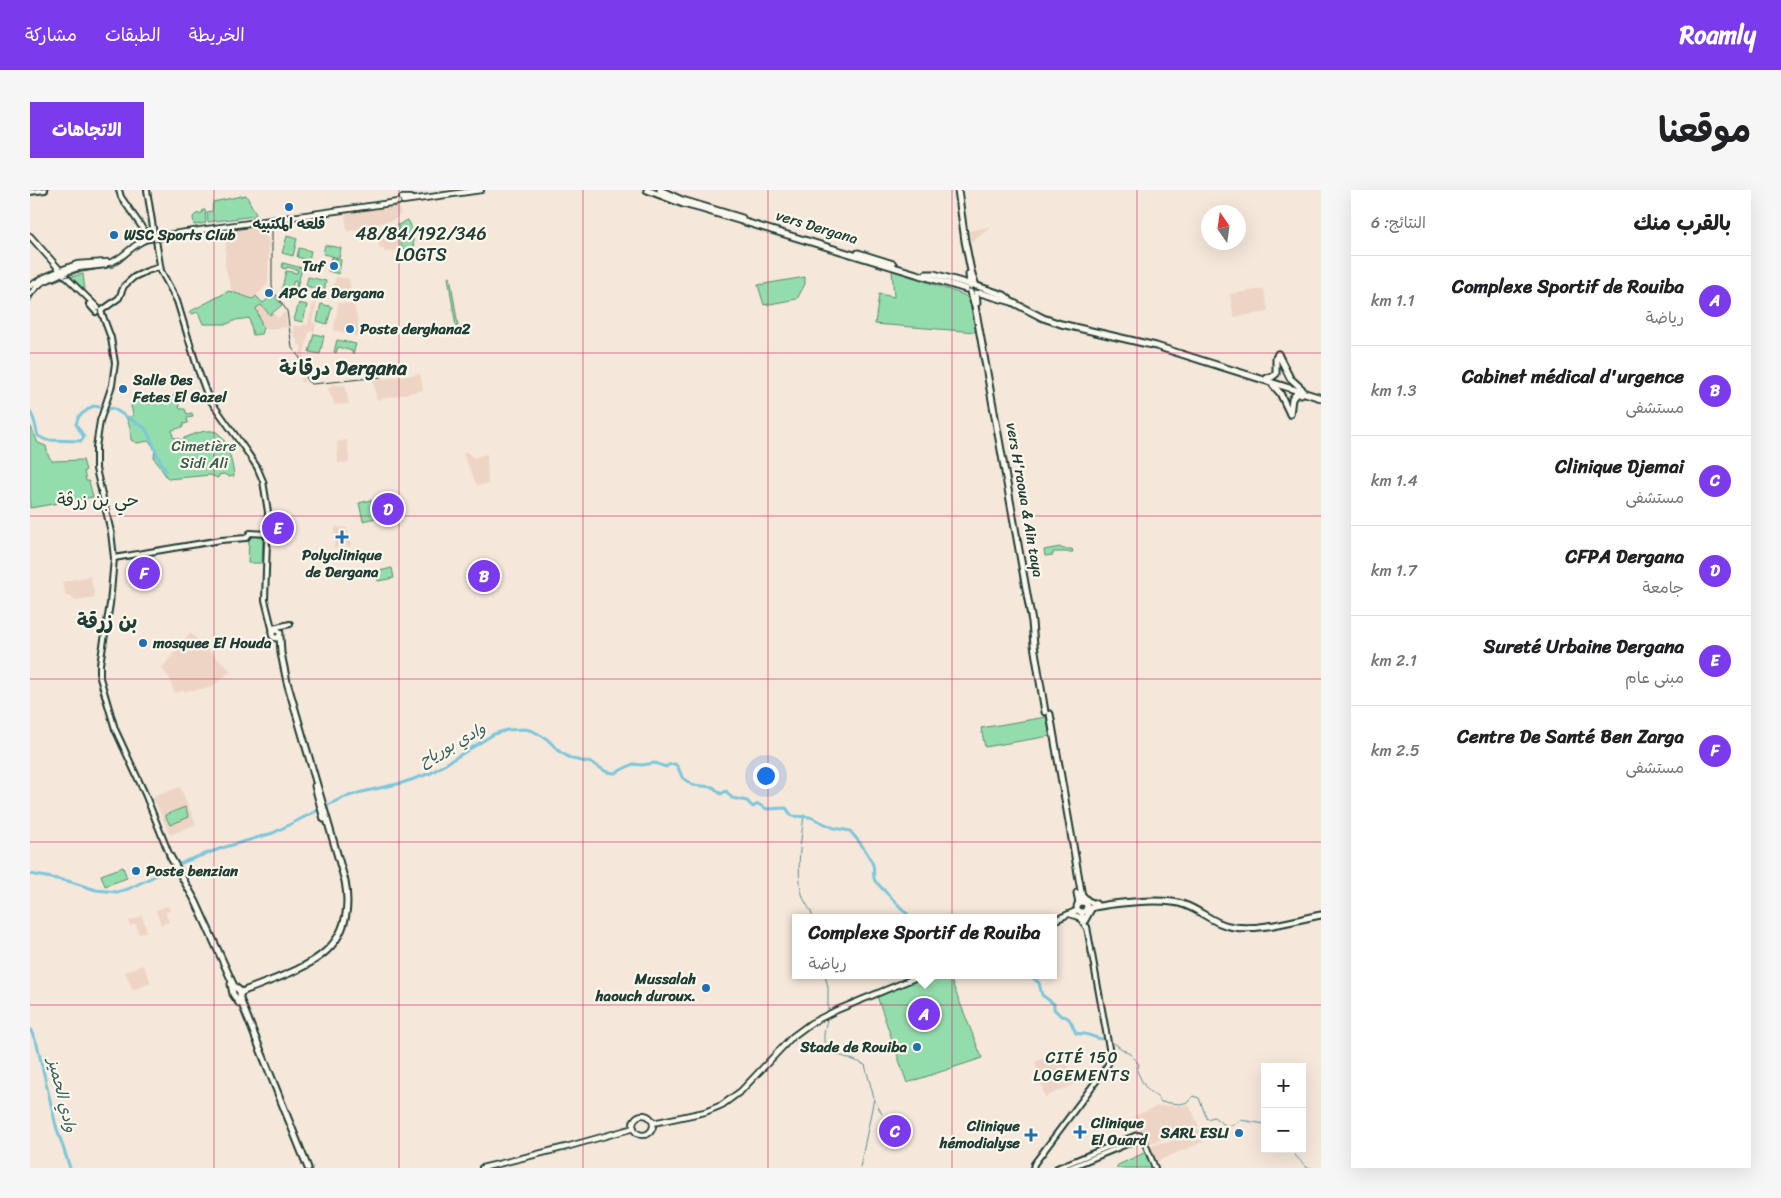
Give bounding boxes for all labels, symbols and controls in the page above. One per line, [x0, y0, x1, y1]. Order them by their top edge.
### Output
text: Roamly [1680, 14, 1756, 56]
text: مشاركة [25, 19, 77, 51]
text: الطبقات [105, 19, 161, 51]
text: الخريطة [189, 19, 245, 51]
text: موقعنا [1658, 99, 1751, 161]
button: الاتجاهات [30, 102, 144, 158]
marker: قلعه المكتبيه [283, 201, 295, 213]
street label: vers Dergana [773, 202, 862, 252]
text: بالقرب منك [1633, 204, 1731, 242]
north arrow [1201, 205, 1246, 250]
text: النتائج: 6 [1371, 208, 1426, 237]
place label: قلعه المكتبيه [253, 211, 326, 237]
district label: 48/84/192/346 LOGTS [355, 218, 487, 271]
place label: WSC Sports Club [124, 222, 236, 248]
marker: WSC Sports Club [108, 229, 120, 241]
place label: Tuf [302, 253, 326, 279]
marker: Tuf [328, 260, 340, 272]
text: Complexe Sportif de Rouiba [1452, 270, 1684, 303]
place label: APC de Dergana [278, 280, 385, 306]
text: 1.1 km [1371, 286, 1415, 315]
text: A [1710, 286, 1720, 315]
marker: APC de Dergana [263, 287, 275, 299]
text: رياضة [1646, 303, 1684, 332]
place label: Poste derghana2 [360, 316, 471, 342]
marker: Poste derghana2 [344, 323, 356, 335]
district label: درقانة Dergana [279, 351, 408, 386]
text: Cabinet médical d'urgence [1462, 360, 1684, 393]
place label: Salle Des Fetes El Gazel [132, 367, 227, 410]
text: 1.3 km [1371, 376, 1416, 405]
text: B [1710, 376, 1720, 405]
marker: Salle Des Fetes El Gazel [117, 383, 129, 395]
text: مستشفى [1625, 393, 1684, 422]
street label: vers H'raoua & Ain taya [999, 421, 1051, 580]
park label: Cimetière Sidi Ali [172, 433, 237, 476]
text: Clinique Djemai [1555, 450, 1684, 483]
text: 1.4 km [1371, 466, 1418, 495]
text: C [1710, 466, 1720, 495]
text: مستشفى [1625, 483, 1684, 512]
district label: حي بن زرڤة [57, 484, 139, 516]
pin: D [372, 490, 404, 528]
pin: E [262, 509, 294, 547]
marker: Polyclinique de Dergana [335, 530, 349, 544]
text: CFPA Dergana [1566, 540, 1684, 573]
place label: Polyclinique de Dergana [302, 542, 382, 585]
pin: F [128, 554, 160, 592]
text: 1.7 km [1371, 556, 1417, 585]
text: D [1710, 556, 1720, 585]
pin: B [468, 557, 500, 595]
text: جامعة [1642, 573, 1684, 602]
district label: بن زرقة [77, 604, 137, 639]
place label: mosquee El Houda [152, 630, 272, 656]
text: Sureté Urbaine Dergana [1484, 630, 1684, 663]
marker: mosquee El Houda [137, 637, 149, 649]
text: 2.1 km [1371, 646, 1417, 675]
text: E [1711, 646, 1719, 675]
text: مبنى عام [1625, 663, 1684, 692]
water label: وادي بورياح [413, 714, 492, 775]
text: Centre De Santé Ben Zarga [1457, 720, 1684, 753]
text: 2.5 km [1371, 736, 1420, 765]
text: F [1711, 736, 1719, 765]
text: مستشفى [1625, 753, 1684, 782]
your location [753, 763, 779, 789]
place label: Poste benzian [146, 858, 239, 884]
marker: Poste benzian [130, 865, 142, 877]
popup [792, 914, 1057, 979]
text: Complexe Sportif de Rouiba [809, 916, 1040, 949]
text: رياضة [809, 949, 847, 978]
place label: Mussalah haouch duroux. [595, 966, 696, 1009]
marker: Mussalah haouch duroux. [700, 982, 712, 994]
pin: A [908, 995, 940, 1033]
place label: Stade de Rouiba [799, 1034, 907, 1060]
marker: Stade de Rouiba [911, 1041, 923, 1053]
district label: CITÉ 150 LOGEMENTS [1033, 1043, 1131, 1090]
water label: وادي الحميز [39, 1053, 86, 1136]
map controls [1261, 1063, 1306, 1153]
button: + [1261, 1063, 1306, 1108]
button: − [1261, 1108, 1306, 1153]
place label: Clinique El Ouard [1090, 1110, 1149, 1153]
pin: C [879, 1112, 911, 1150]
place label: Clinique hémodialyse [939, 1113, 1020, 1156]
place label: SARL ESLI [1160, 1120, 1229, 1146]
marker: Clinique El Ouard [1073, 1125, 1087, 1139]
marker: SARL ESLI [1233, 1127, 1245, 1139]
marker: Clinique hémodialyse [1024, 1128, 1038, 1142]

